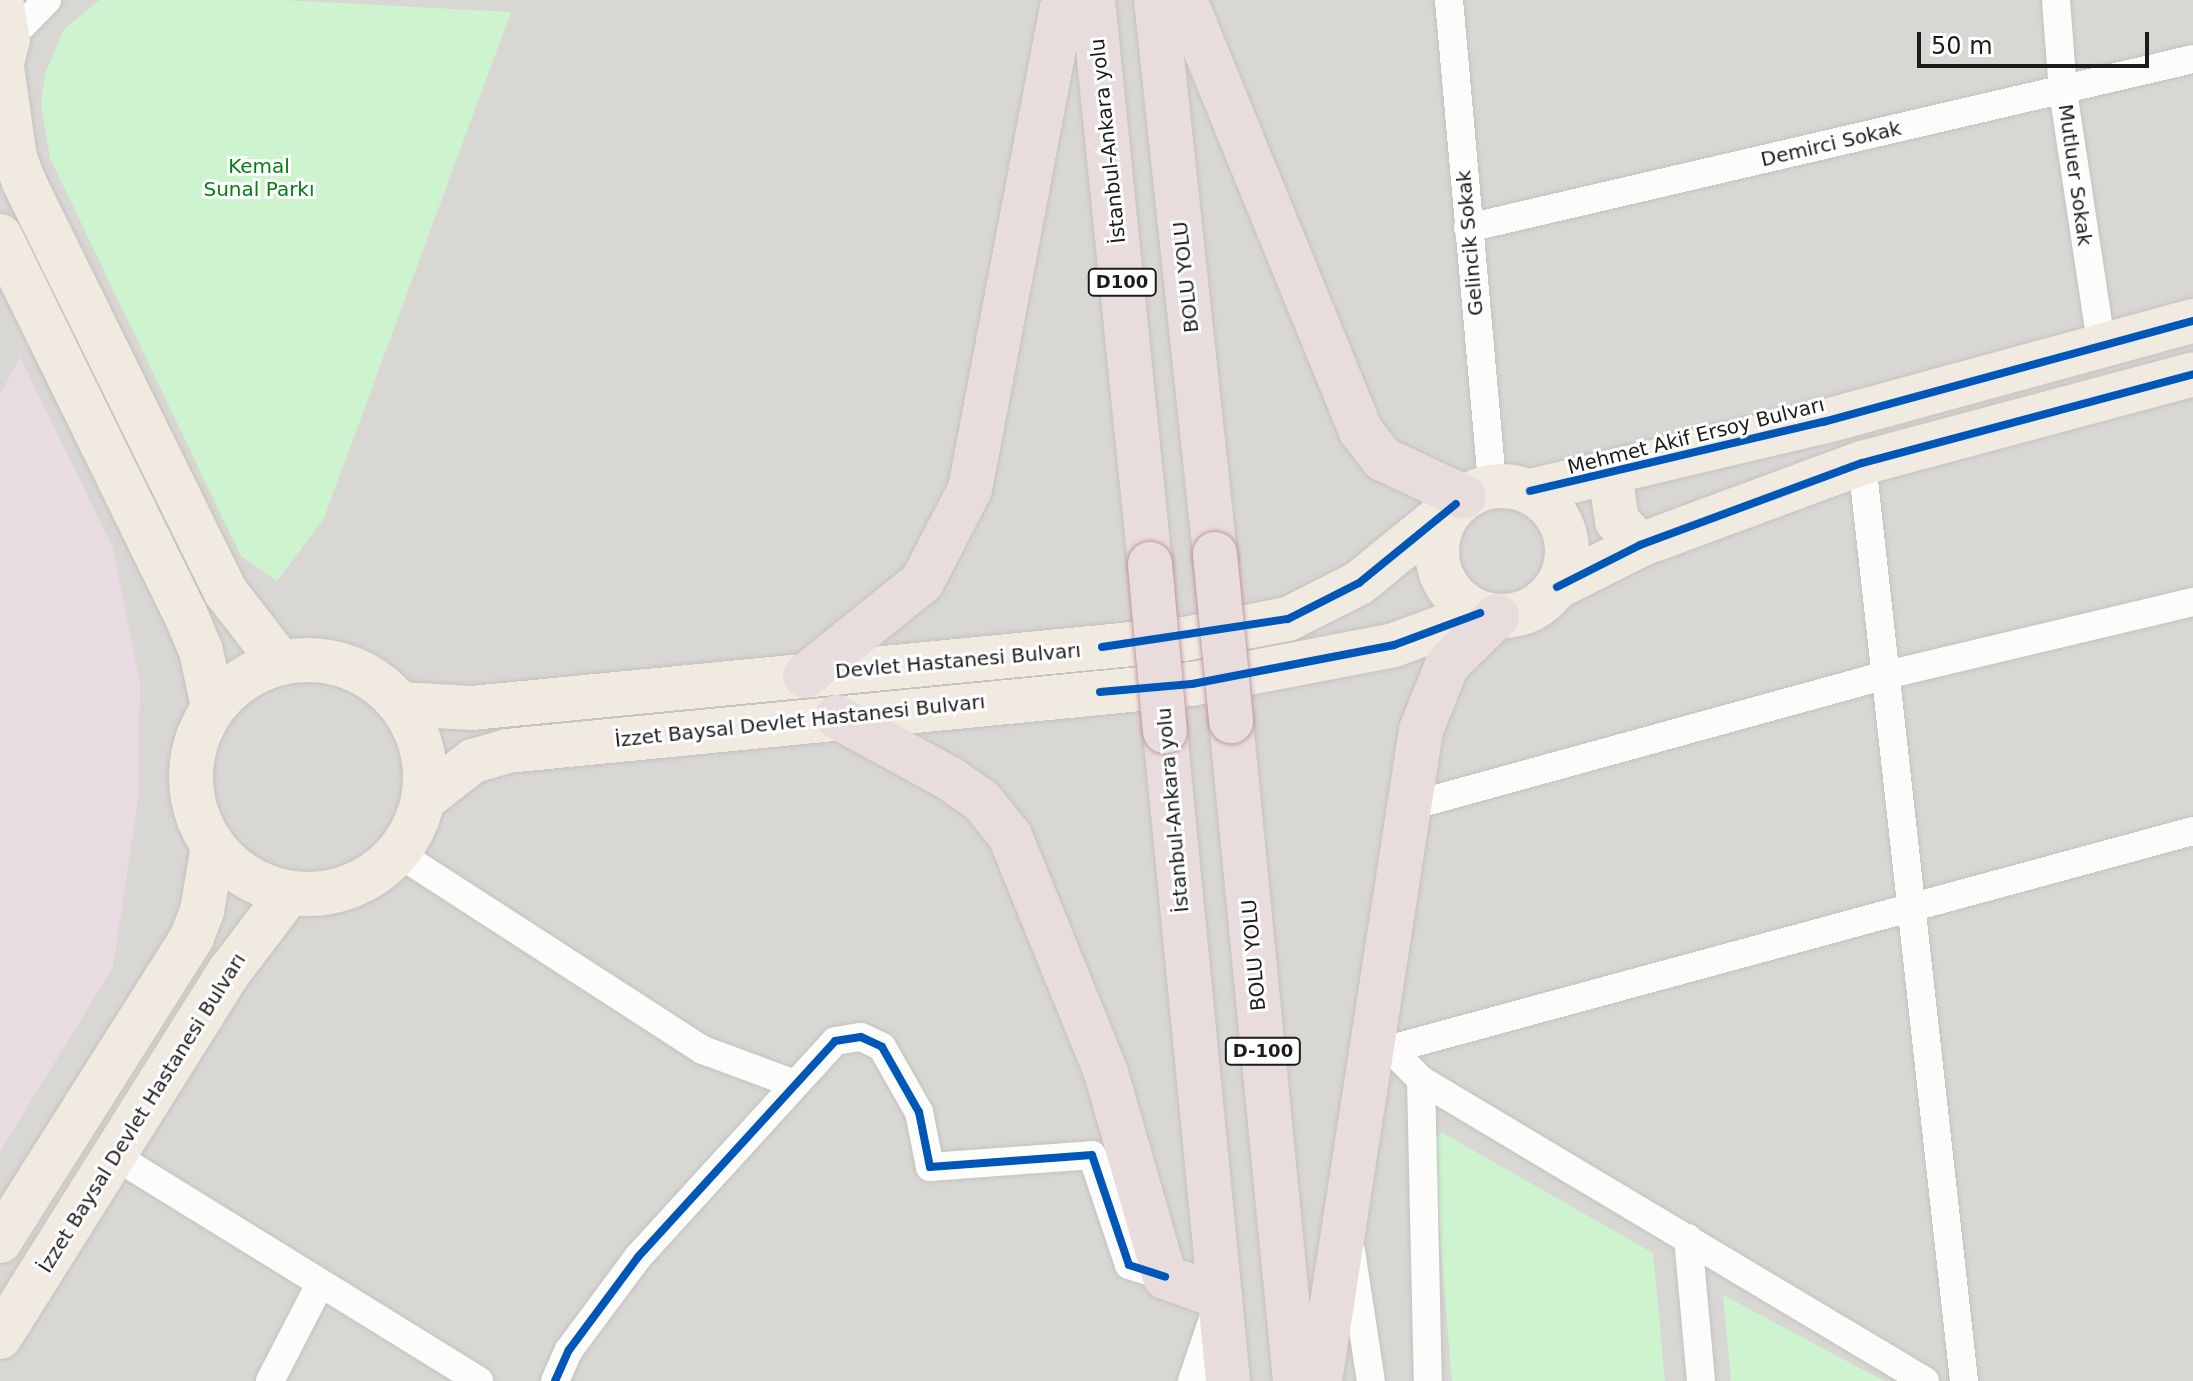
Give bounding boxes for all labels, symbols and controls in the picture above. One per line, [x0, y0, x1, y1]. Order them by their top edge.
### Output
scale bar [1921, 16, 2153, 66]
text: 50 m [1931, 32, 1993, 60]
street label: İstanbul-Ankara yolu [1085, 37, 1131, 245]
street label: Mutluer Sokak [2053, 103, 2097, 247]
street label: Demirci Sokak [1758, 116, 1904, 172]
park label: Kemal Sunal Parkı [204, 155, 314, 202]
street label: Gelincik Sokak [1452, 169, 1488, 317]
street label: BOLU YOLU [1168, 220, 1204, 334]
road number: D100 [1086, 268, 1158, 296]
street label: Mehmet Akif Ersoy Bulvarı [1565, 392, 1827, 480]
street label: Devlet Hastanesi Bulvarı [834, 638, 1082, 684]
street label: İzzet Baysal Devlet Hastanesi Bulvarı [614, 690, 986, 752]
street label: İstanbul-Ankara yolu [1152, 706, 1194, 914]
street label: BOLU YOLU [1237, 898, 1271, 1012]
street label: İzzet Baysal Devlet Hastanesi Bulvarı [33, 949, 251, 1277]
road number: D-100 [1223, 1037, 1303, 1065]

